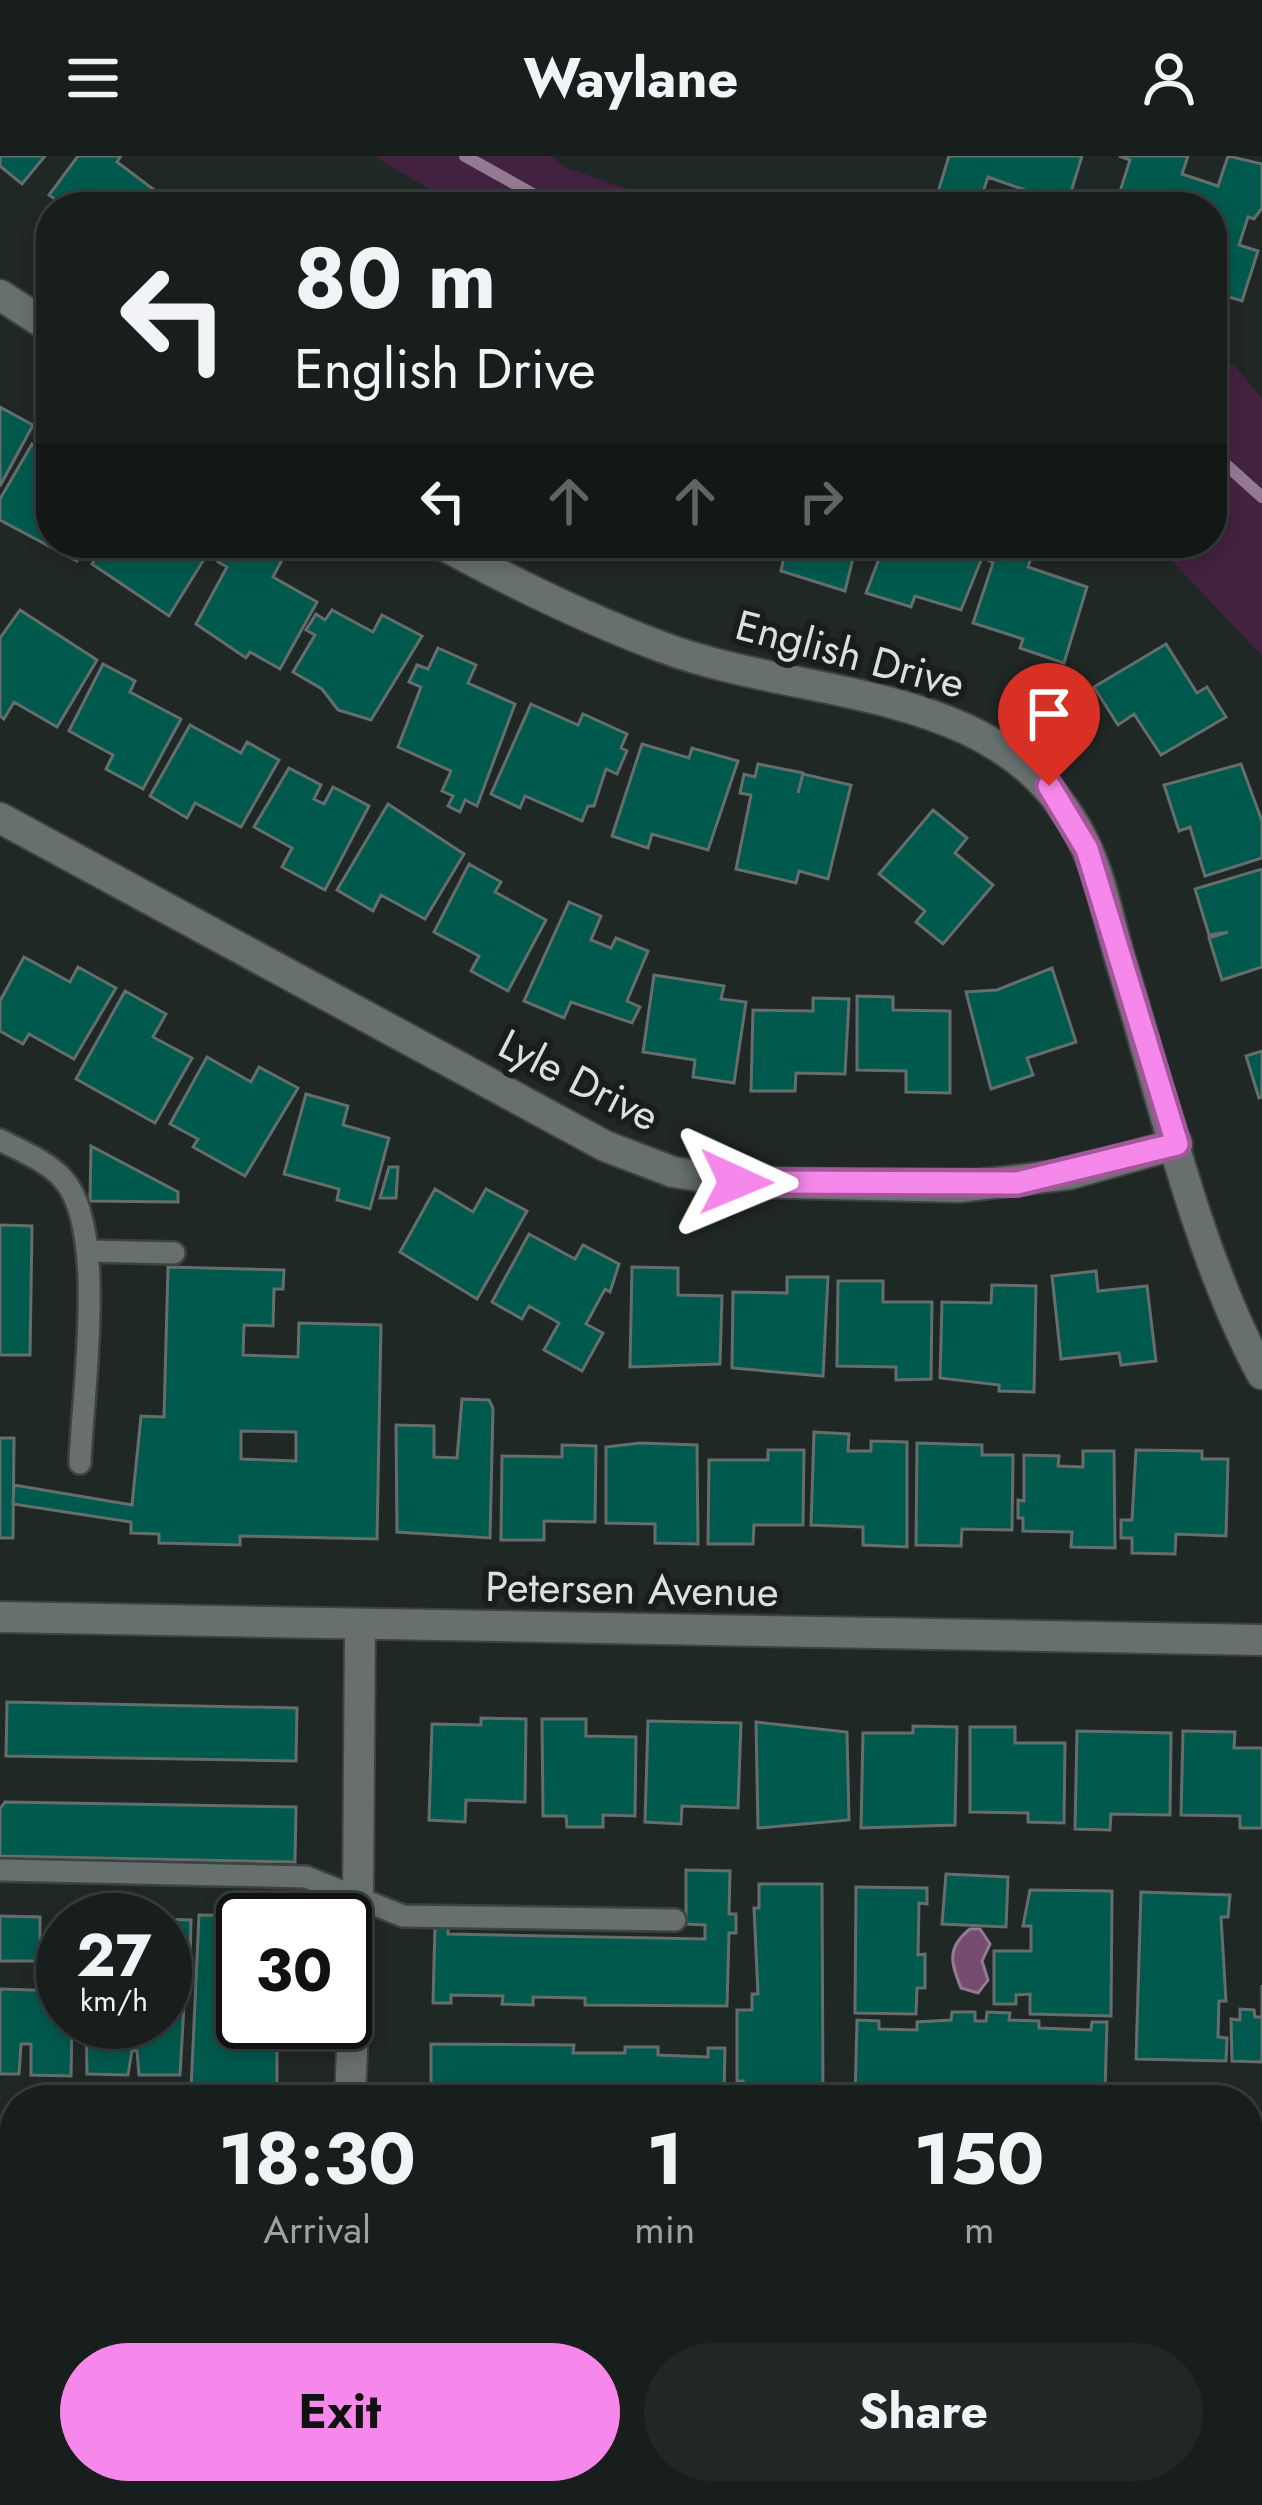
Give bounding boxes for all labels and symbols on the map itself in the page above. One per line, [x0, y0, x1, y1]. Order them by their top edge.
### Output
street label: English Drive [729, 594, 971, 714]
pin [998, 663, 1100, 786]
street label: Lyle Drive [488, 1014, 670, 1146]
position arrow [673, 1119, 799, 1245]
street label: Petersen Avenue [485, 1556, 779, 1622]
speed limit sign: 30 [216, 1893, 372, 2049]

